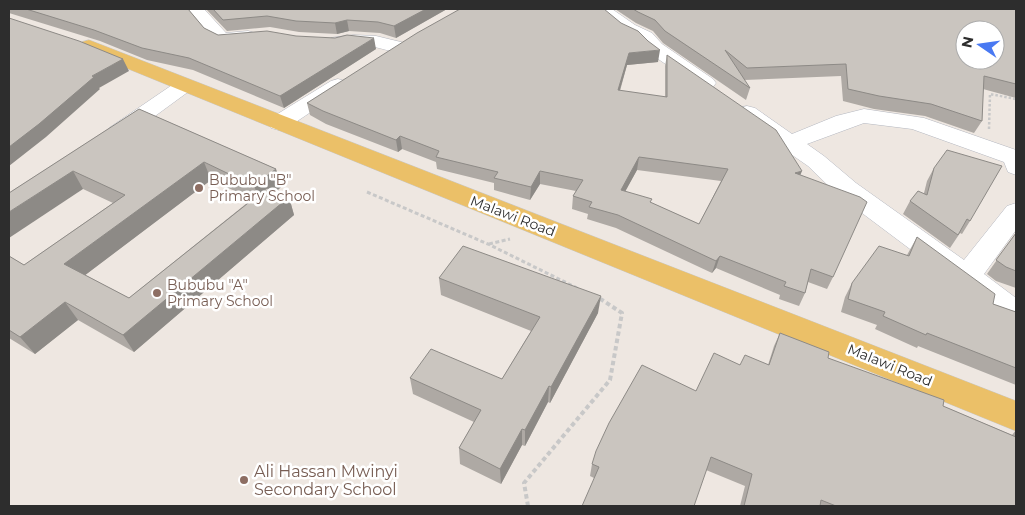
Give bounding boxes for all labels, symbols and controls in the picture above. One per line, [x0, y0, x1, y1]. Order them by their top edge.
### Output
north arrow [955, 20, 1005, 70]
text: N [957, 35, 977, 50]
place label: Bububu "B" Primary School [209, 171, 315, 205]
marker: Bububu "B" Primary School [193, 182, 205, 194]
street label: Malawi Road [468, 191, 558, 241]
place label: Bububu "A" Primary School [167, 276, 273, 310]
marker: Bububu "A" Primary School [151, 287, 163, 299]
street label: Malawi Road [845, 340, 935, 390]
place label: Ali Hassan Mwinyi Secondary School [254, 462, 398, 499]
marker: Ali Hassan Mwinyi Secondary School [238, 474, 250, 486]

